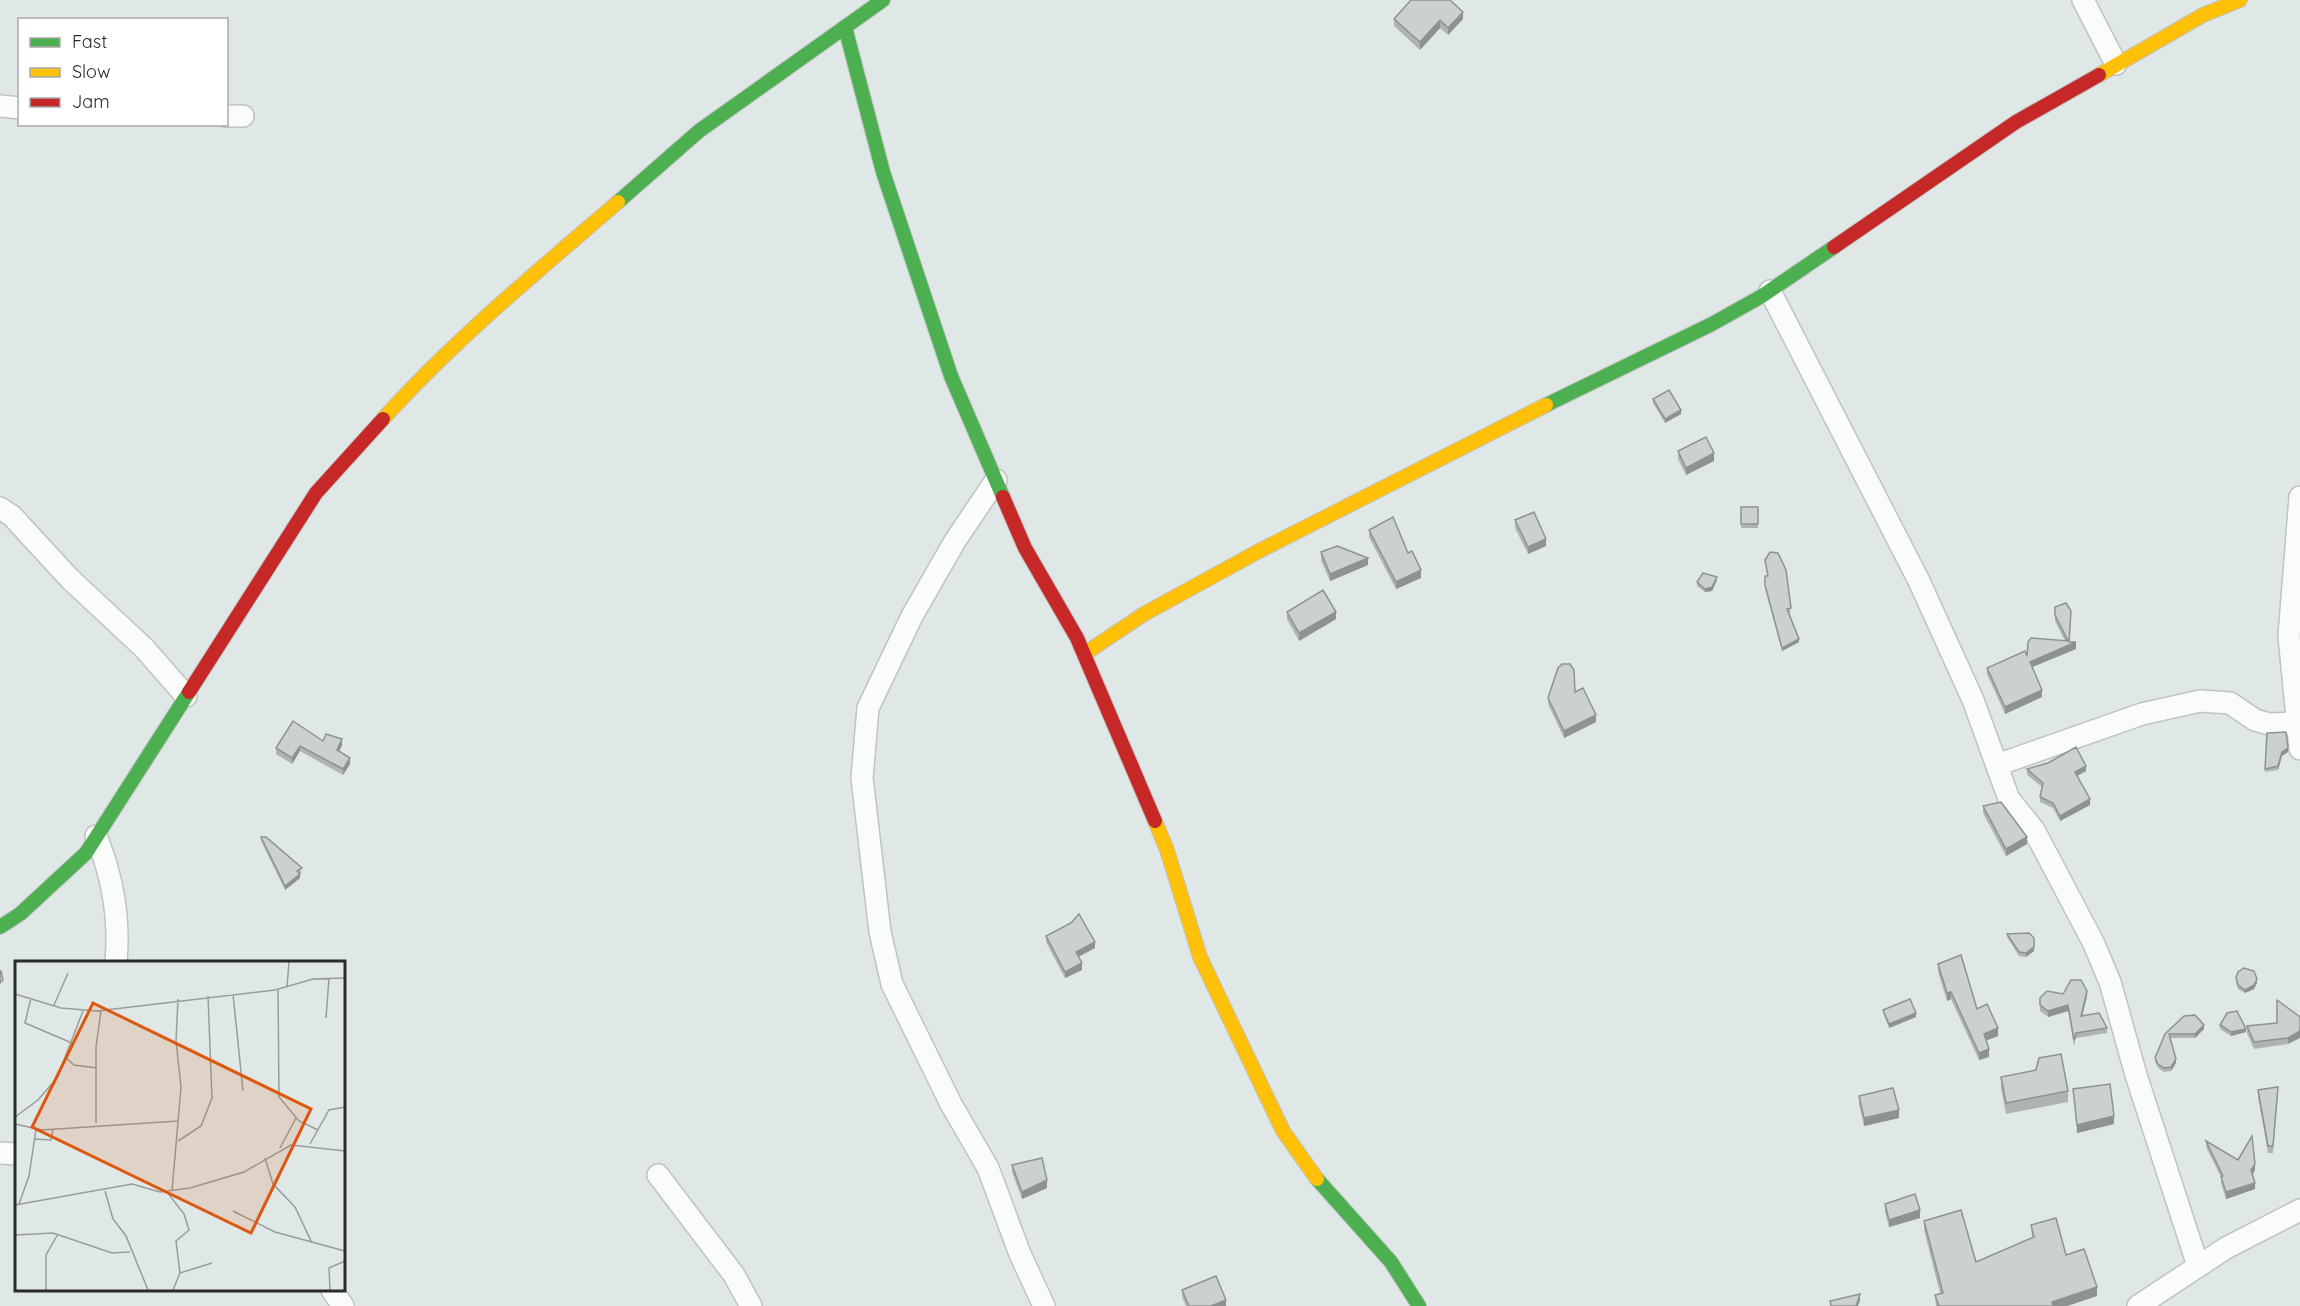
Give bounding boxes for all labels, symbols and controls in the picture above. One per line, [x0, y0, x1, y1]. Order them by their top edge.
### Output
legend [18, 18, 228, 126]
text: Fast [72, 30, 107, 53]
text: Slow [72, 60, 110, 83]
text: Jam [72, 90, 110, 113]
inset map [15, 961, 345, 1291]

